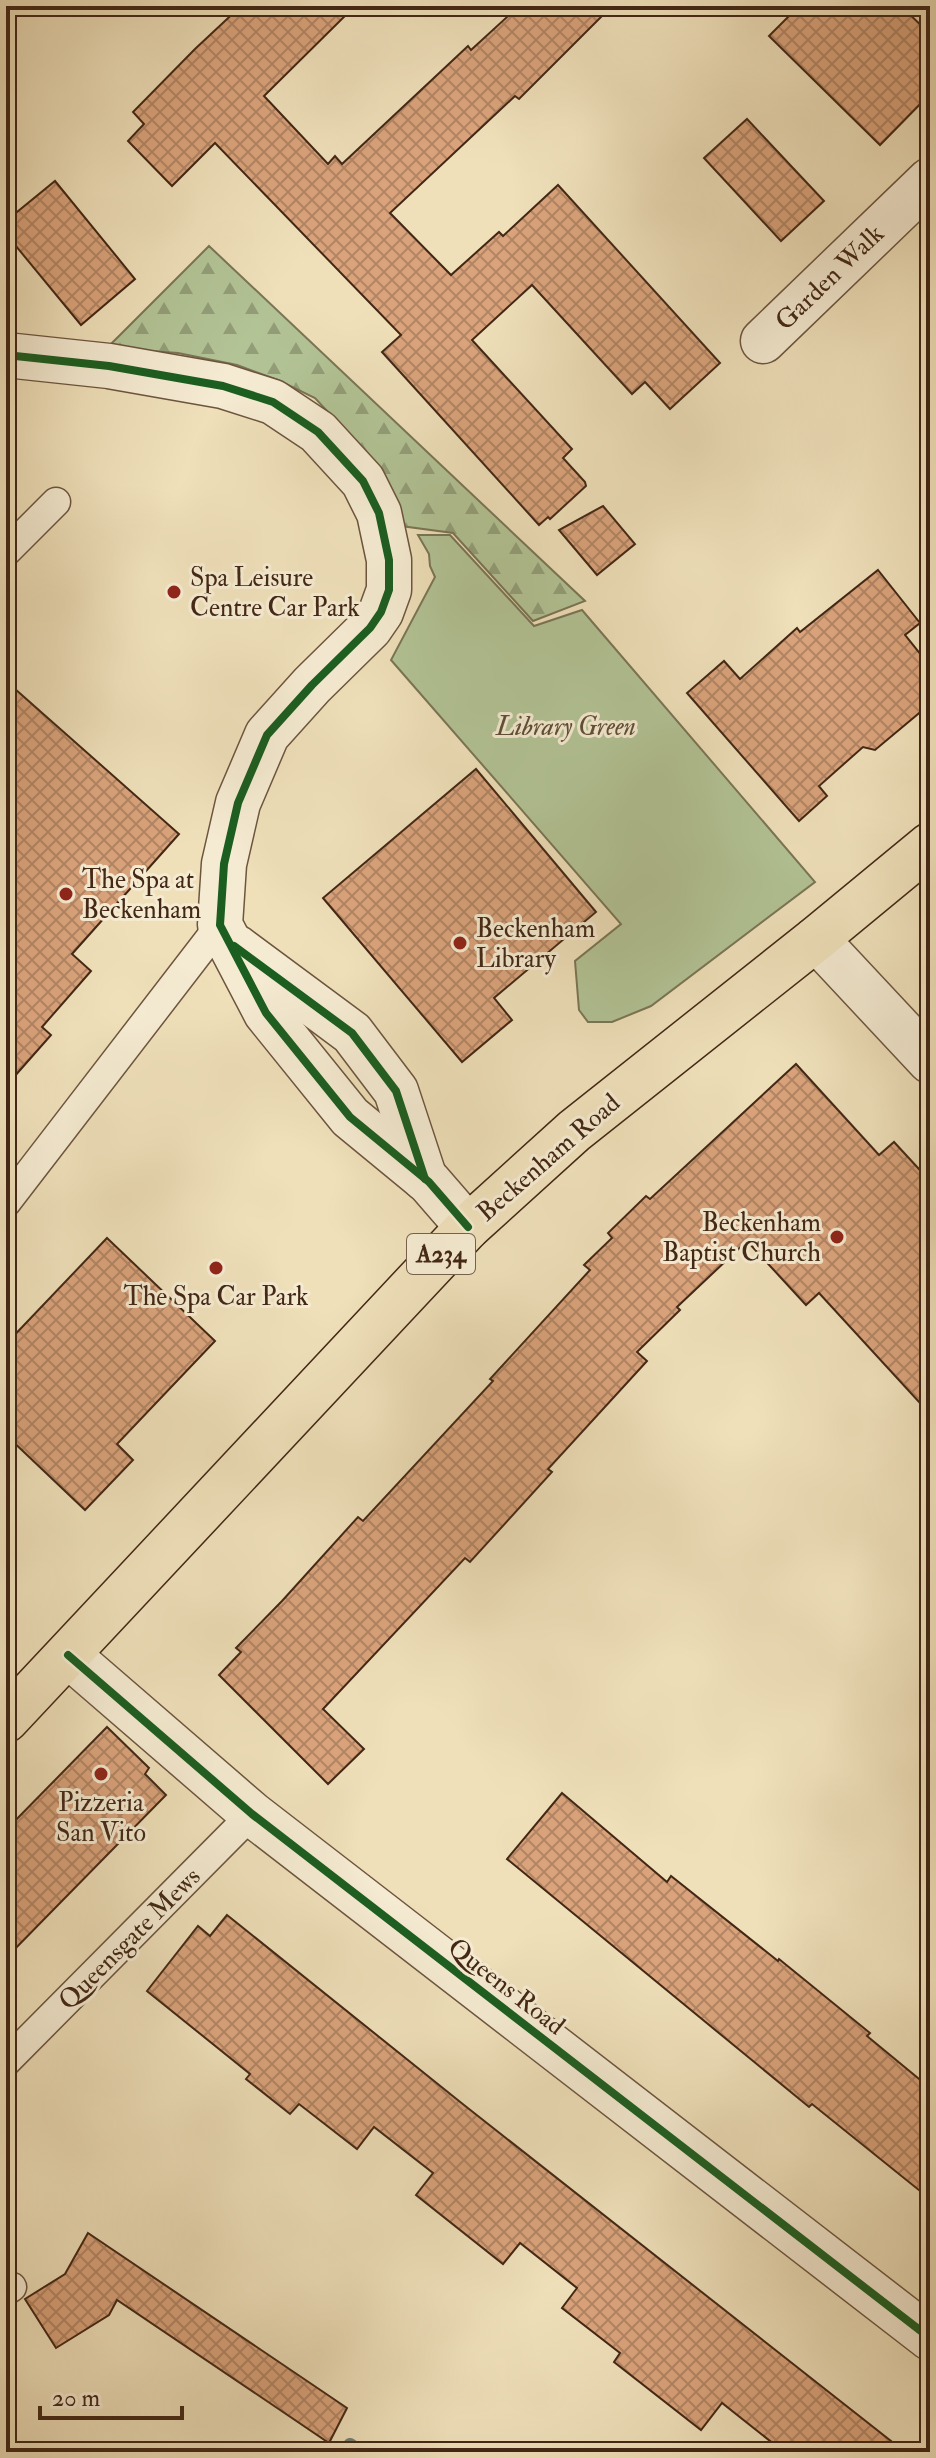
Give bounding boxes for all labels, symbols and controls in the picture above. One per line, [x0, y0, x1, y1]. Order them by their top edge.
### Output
street label: Garden Walk [769, 218, 891, 337]
place label: Spa Leisure Centre Car Park [190, 562, 360, 624]
marker: Spa Leisure Centre Car Park [165, 583, 183, 601]
park label: Library Green [495, 711, 636, 743]
place label: The Spa at Beckenham [82, 864, 201, 926]
marker: The Spa at Beckenham [57, 885, 75, 903]
place label: Beckenham Library [476, 913, 595, 975]
marker: Beckenham Library [451, 934, 469, 952]
street label: Beckenham Road [471, 1087, 627, 1229]
place label: Beckenham Baptist Church [662, 1207, 821, 1270]
marker: Beckenham Baptist Church [828, 1228, 846, 1246]
road number: A234 [407, 1234, 475, 1274]
marker: The Spa Car Park [207, 1259, 225, 1277]
place label: The Spa Car Park [123, 1281, 309, 1314]
marker: Pizzeria San Vito [92, 1765, 110, 1783]
place label: Pizzeria San Vito [56, 1787, 146, 1849]
street label: Queensgate Mews [52, 1861, 208, 2017]
street label: Queens Road [442, 1931, 571, 2042]
scale bar [40, 2370, 182, 2420]
text: 20 m [52, 2383, 101, 2414]

